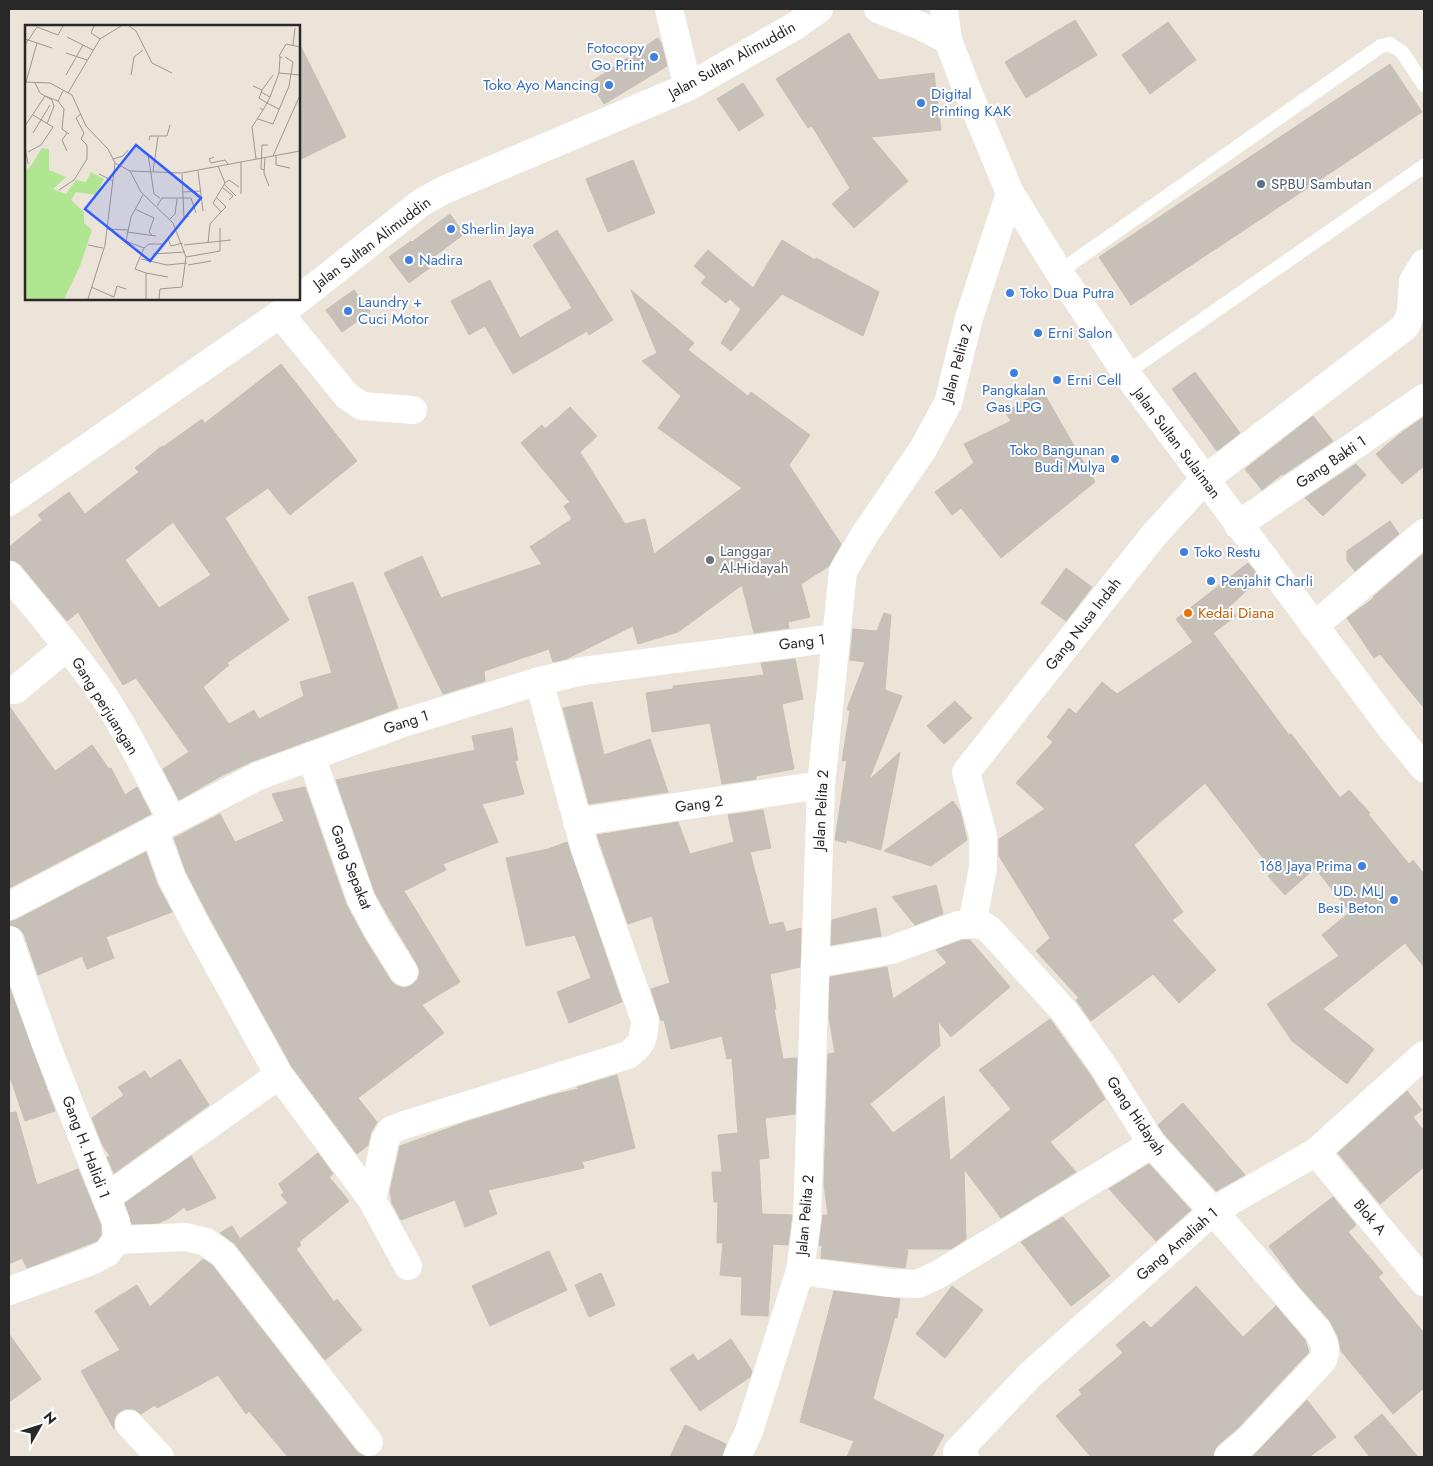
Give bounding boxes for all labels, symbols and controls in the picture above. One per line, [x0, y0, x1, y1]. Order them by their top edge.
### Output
street label: Jalan Sultan Alimuddin [663, 16, 800, 105]
inset map [25, 25, 300, 300]
place label: Fotocopy Go Print [587, 37, 644, 76]
marker: Fotocopy Go Print [648, 51, 660, 63]
place label: Toko Ayo Mancing [483, 74, 599, 96]
marker: Toko Ayo Mancing [603, 79, 615, 91]
place label: Digital Printing KAK [931, 83, 1012, 122]
marker: Digital Printing KAK [915, 97, 927, 109]
place label: SPBU Sambutan [1271, 173, 1372, 195]
marker: SPBU Sambutan [1255, 178, 1267, 190]
street label: Jalan Sultan Alimuddin [307, 191, 435, 296]
place label: Sherlin Jaya [461, 218, 534, 240]
marker: Sherlin Jaya [445, 223, 457, 235]
place label: Nadira [419, 249, 463, 271]
marker: Nadira [403, 254, 415, 266]
place label: Toko Dua Putra [1020, 282, 1114, 304]
marker: Toko Dua Putra [1004, 287, 1016, 299]
place label: Laundry + Cuci Motor [358, 291, 430, 330]
marker: Laundry + Cuci Motor [342, 305, 354, 317]
street label: Jalan Pelita 2 [935, 321, 978, 407]
place label: Erni Salon [1048, 322, 1113, 344]
marker: Erni Salon [1032, 327, 1044, 339]
marker: Pangkalan Gas LPG [1008, 367, 1020, 379]
place label: Erni Cell [1067, 369, 1122, 391]
marker: Erni Cell [1051, 374, 1063, 386]
place label: Pangkalan Gas LPG [982, 379, 1046, 418]
street label: Jalan Sultan Sulaiman [1127, 381, 1226, 503]
street label: Gang Bakti 1 [1291, 430, 1371, 494]
place label: Toko Bangunan Budi Mulya [1009, 439, 1105, 478]
marker: Toko Bangunan Budi Mulya [1109, 453, 1121, 465]
place label: Langgar Al-Hidayah [720, 540, 789, 579]
place label: Toko Restu [1194, 541, 1260, 563]
marker: Toko Restu [1178, 546, 1190, 558]
marker: Langgar Al-Hidayah [704, 554, 716, 566]
place label: Penjahit Charli [1221, 570, 1313, 592]
street label: Gang Nusa Indah [1040, 573, 1126, 675]
marker: Penjahit Charli [1205, 575, 1217, 587]
place label: Kedai Diana [1198, 602, 1274, 624]
marker: Kedai Diana [1182, 607, 1194, 619]
street label: Gang 1 [778, 628, 826, 656]
street label: Gang perjuangan [66, 653, 144, 759]
street label: Gang 1 [380, 704, 432, 740]
street label: Jalan Pelita 2 [808, 769, 834, 853]
street label: Gang 2 [674, 790, 724, 818]
street label: Gang Sepakat [325, 822, 377, 913]
place label: 168 Jaya Prima [1259, 855, 1352, 877]
marker: 168 Jaya Prima [1356, 860, 1368, 872]
place label: UD. MLJ Besi Beton [1318, 880, 1384, 919]
marker: UD. MLJ Besi Beton [1388, 894, 1400, 906]
street label: Gang Hidayah [1101, 1072, 1171, 1160]
street label: Gang H. Halidi 1 [56, 1092, 116, 1202]
street label: Jalan Pelita 2 [790, 1174, 819, 1258]
street label: Blok A [1348, 1194, 1392, 1240]
street label: Gang Amaliah 1 [1131, 1202, 1223, 1286]
north arrow [15, 1401, 65, 1451]
text: N [39, 1407, 61, 1428]

